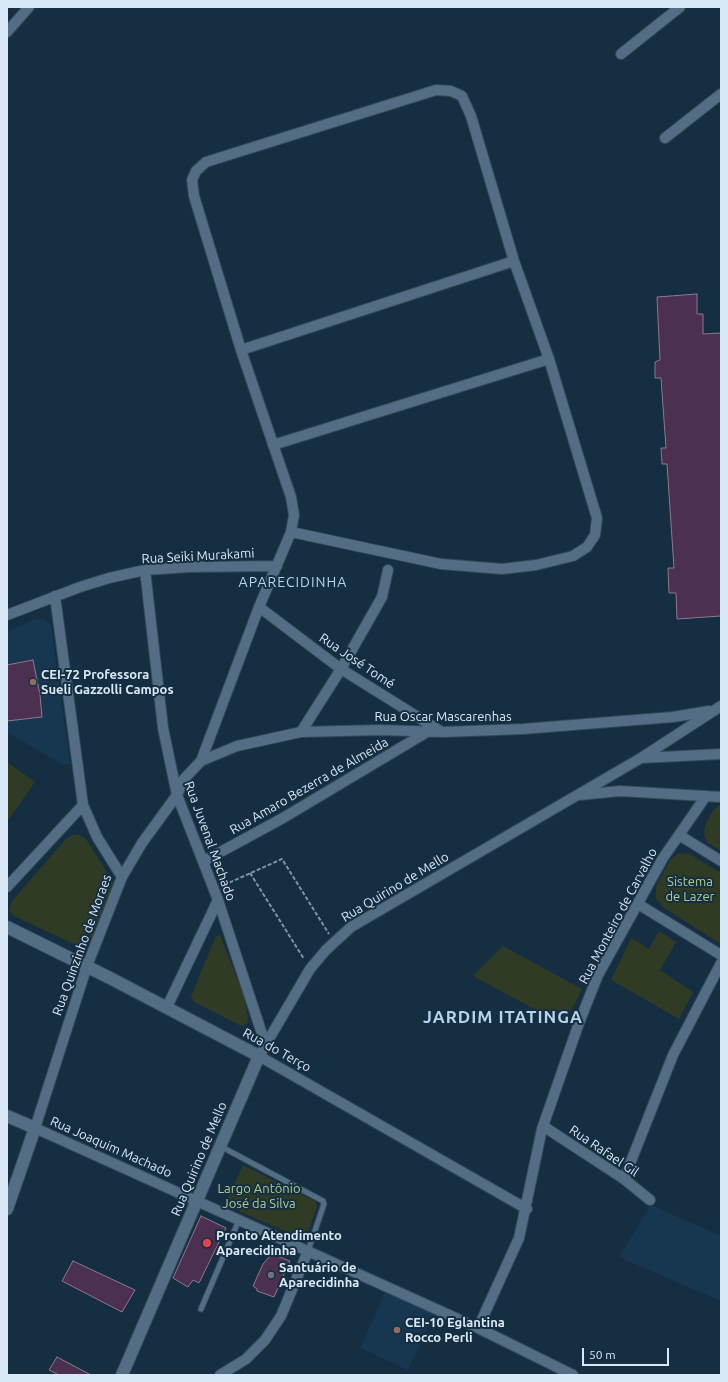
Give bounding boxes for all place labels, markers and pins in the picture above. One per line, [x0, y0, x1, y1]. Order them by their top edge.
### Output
place label: CEI-72 Professora Sueli Gazzolli Campos [41, 667, 174, 698]
marker: CEI-72 Professora Sueli Gazzolli Campos [28, 677, 38, 687]
place label: Pronto Atendimento Aparecidinha [216, 1228, 342, 1259]
marker: Pronto Atendimento Aparecidinha [201, 1237, 213, 1249]
place label: Santuário de Aparecidinha [279, 1260, 359, 1291]
marker: Santuário de Aparecidinha [266, 1270, 276, 1280]
place label: CEI-10 Eglantina Rocco Perli [405, 1315, 505, 1346]
marker: CEI-10 Eglantina Rocco Perli [392, 1325, 402, 1335]

